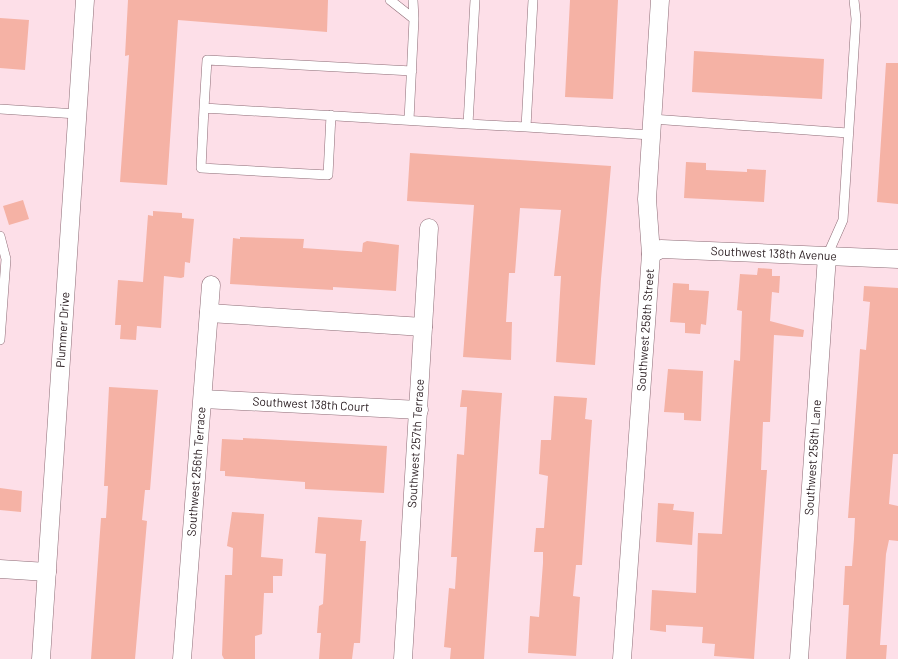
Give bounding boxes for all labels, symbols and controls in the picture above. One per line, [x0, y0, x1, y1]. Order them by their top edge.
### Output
street label: Southwest 138th Avenue [710, 243, 837, 262]
street label: Southwest 258th Street [633, 268, 656, 392]
street label: Plummer Drive [52, 291, 72, 368]
street label: Southwest 257th Terrace [404, 378, 426, 508]
street label: Southwest 138th Court [252, 394, 370, 413]
street label: Southwest 258th Lane [801, 399, 823, 516]
street label: Southwest 256th Terrace [184, 406, 208, 537]

